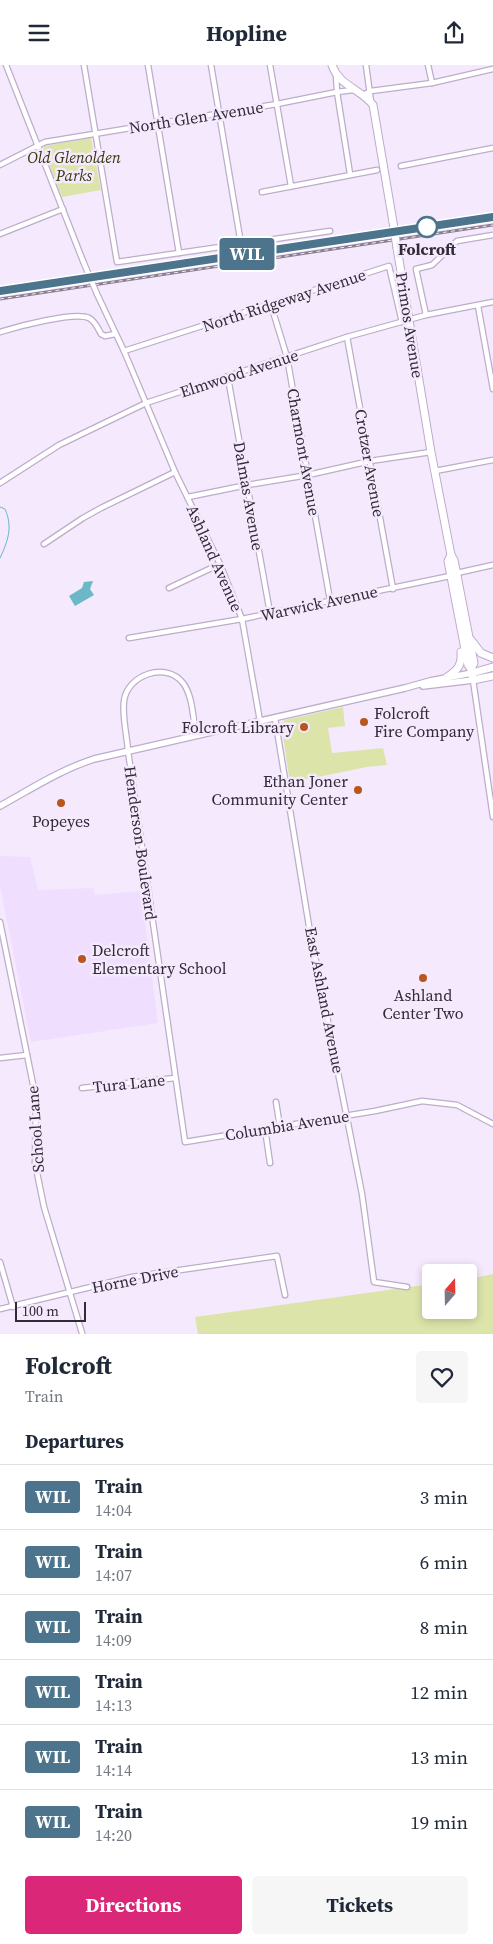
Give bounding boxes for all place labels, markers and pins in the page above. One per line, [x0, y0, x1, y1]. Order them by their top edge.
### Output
marker: Folcroft [416, 216, 438, 238]
place label: Folcroft [398, 238, 457, 260]
place label: Folcroft Fire Company [374, 702, 475, 742]
place label: Folcroft Library [181, 716, 295, 738]
marker: Folcroft Fire Company [358, 716, 370, 728]
marker: Folcroft Library [298, 721, 310, 733]
place label: Ethan Joner Community Center [211, 770, 348, 810]
marker: Ethan Joner Community Center [352, 784, 364, 796]
marker: Popeyes [55, 797, 67, 809]
place label: Popeyes [32, 810, 90, 832]
place label: Delcroft Elementary School [92, 939, 227, 979]
marker: Delcroft Elementary School [76, 953, 88, 965]
marker: Ashland Center Two [417, 972, 429, 984]
place label: Ashland Center Two [382, 984, 464, 1024]

